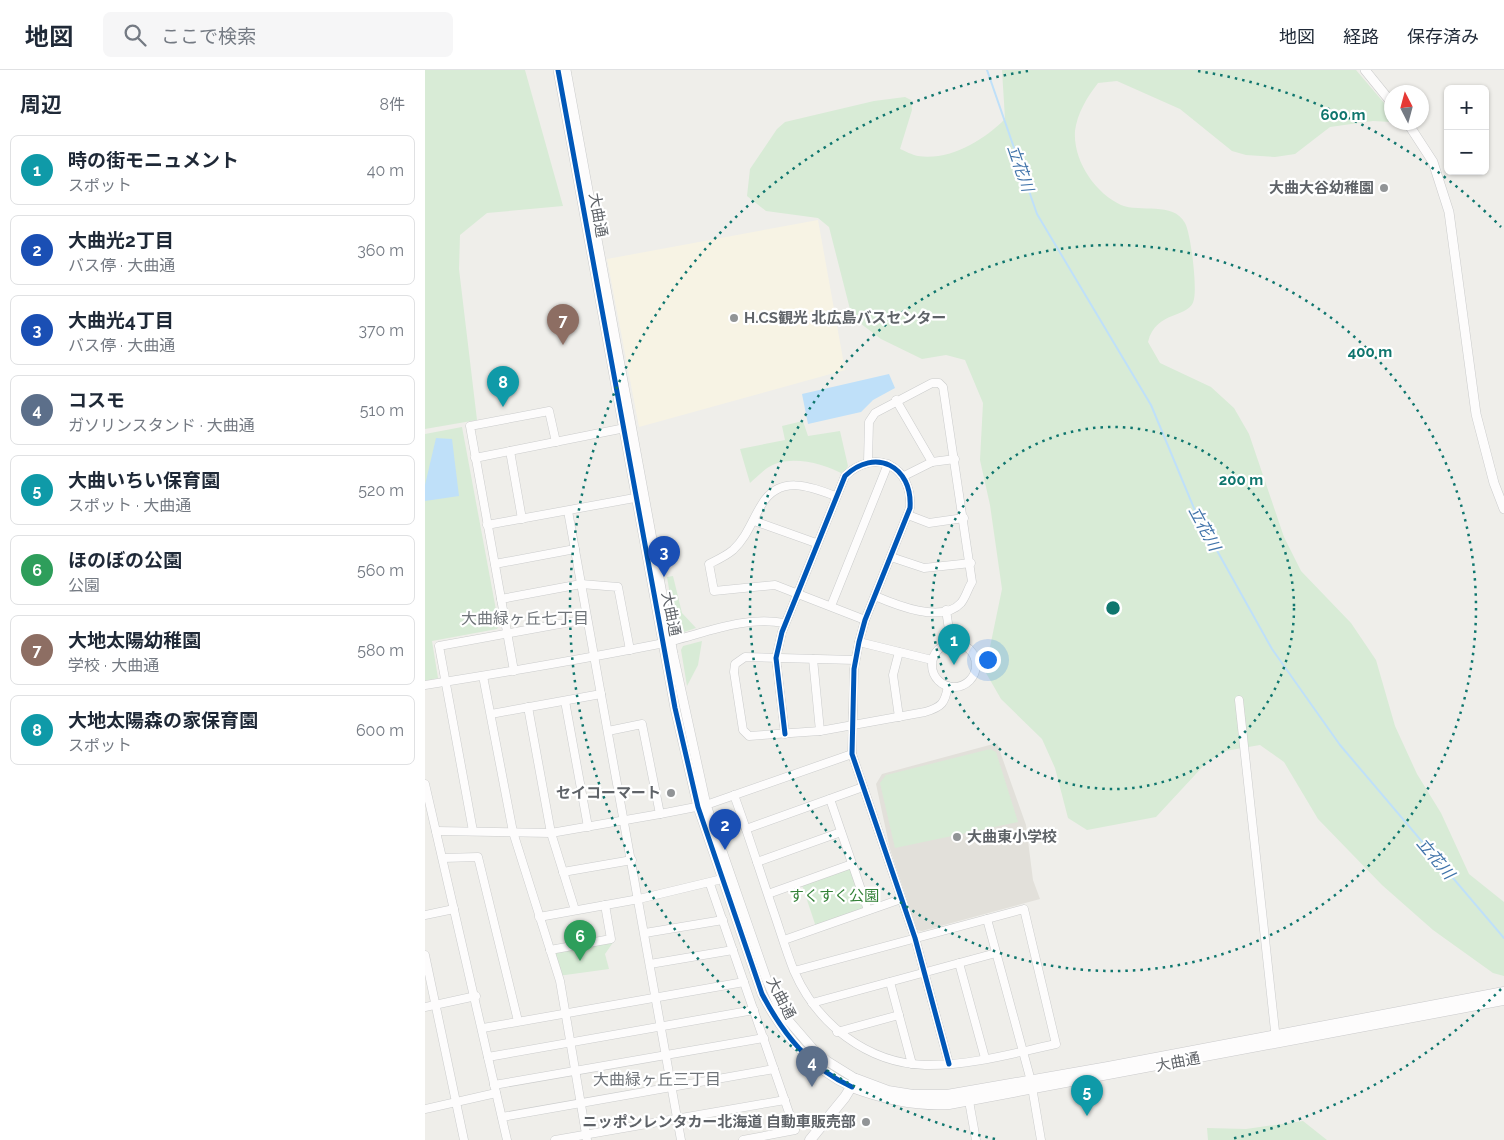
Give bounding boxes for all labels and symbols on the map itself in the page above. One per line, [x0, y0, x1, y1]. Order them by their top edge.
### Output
north arrow [1384, 85, 1429, 130]
text: 600 m [1320, 106, 1366, 124]
water label: 立花川 [1004, 142, 1038, 196]
place label: 大曲大谷幼稚園 [1269, 179, 1374, 197]
marker: 大曲大谷幼稚園 [1378, 182, 1390, 194]
street label: 大曲通 [585, 191, 611, 239]
pin: 7 [547, 304, 579, 345]
place label: H.CS観光 北広島バスセンター [744, 309, 947, 327]
marker: H.CS観光 北広島バスセンター [728, 312, 740, 324]
text: 400 m [1348, 343, 1392, 361]
pin: 8 [487, 366, 519, 407]
text: 200 m [1219, 471, 1263, 489]
water label: 立花川 [1185, 503, 1225, 556]
pin: 3 [648, 536, 680, 577]
street label: 大曲通 [658, 590, 684, 638]
centre of rings [1104, 599, 1122, 617]
district label: 大曲緑ヶ丘七丁目 [461, 609, 589, 628]
pin: 1 [938, 624, 970, 665]
your location [975, 647, 1001, 673]
place label: セイコーマート [556, 784, 661, 802]
marker: セイコーマート [665, 787, 677, 799]
pin: 2 [709, 809, 741, 850]
place label: 大曲東小学校 [967, 828, 1057, 846]
marker: 大曲東小学校 [951, 831, 963, 843]
water label: 立花川 [1413, 834, 1460, 884]
park label: すくすく公園 [789, 887, 879, 905]
pin: 6 [564, 920, 596, 961]
street label: 大曲通 [763, 974, 799, 1022]
pin: 4 [796, 1046, 828, 1087]
street label: 大曲通 [1154, 1049, 1202, 1075]
district label: 大曲緑ヶ丘三丁目 [593, 1070, 721, 1089]
pin: 5 [1071, 1075, 1103, 1116]
place label: ニッポンレンタカー北海道 自動車販売部 [582, 1113, 856, 1131]
marker: ニッポンレンタカー北海道 自動車販売部 [860, 1116, 872, 1128]

